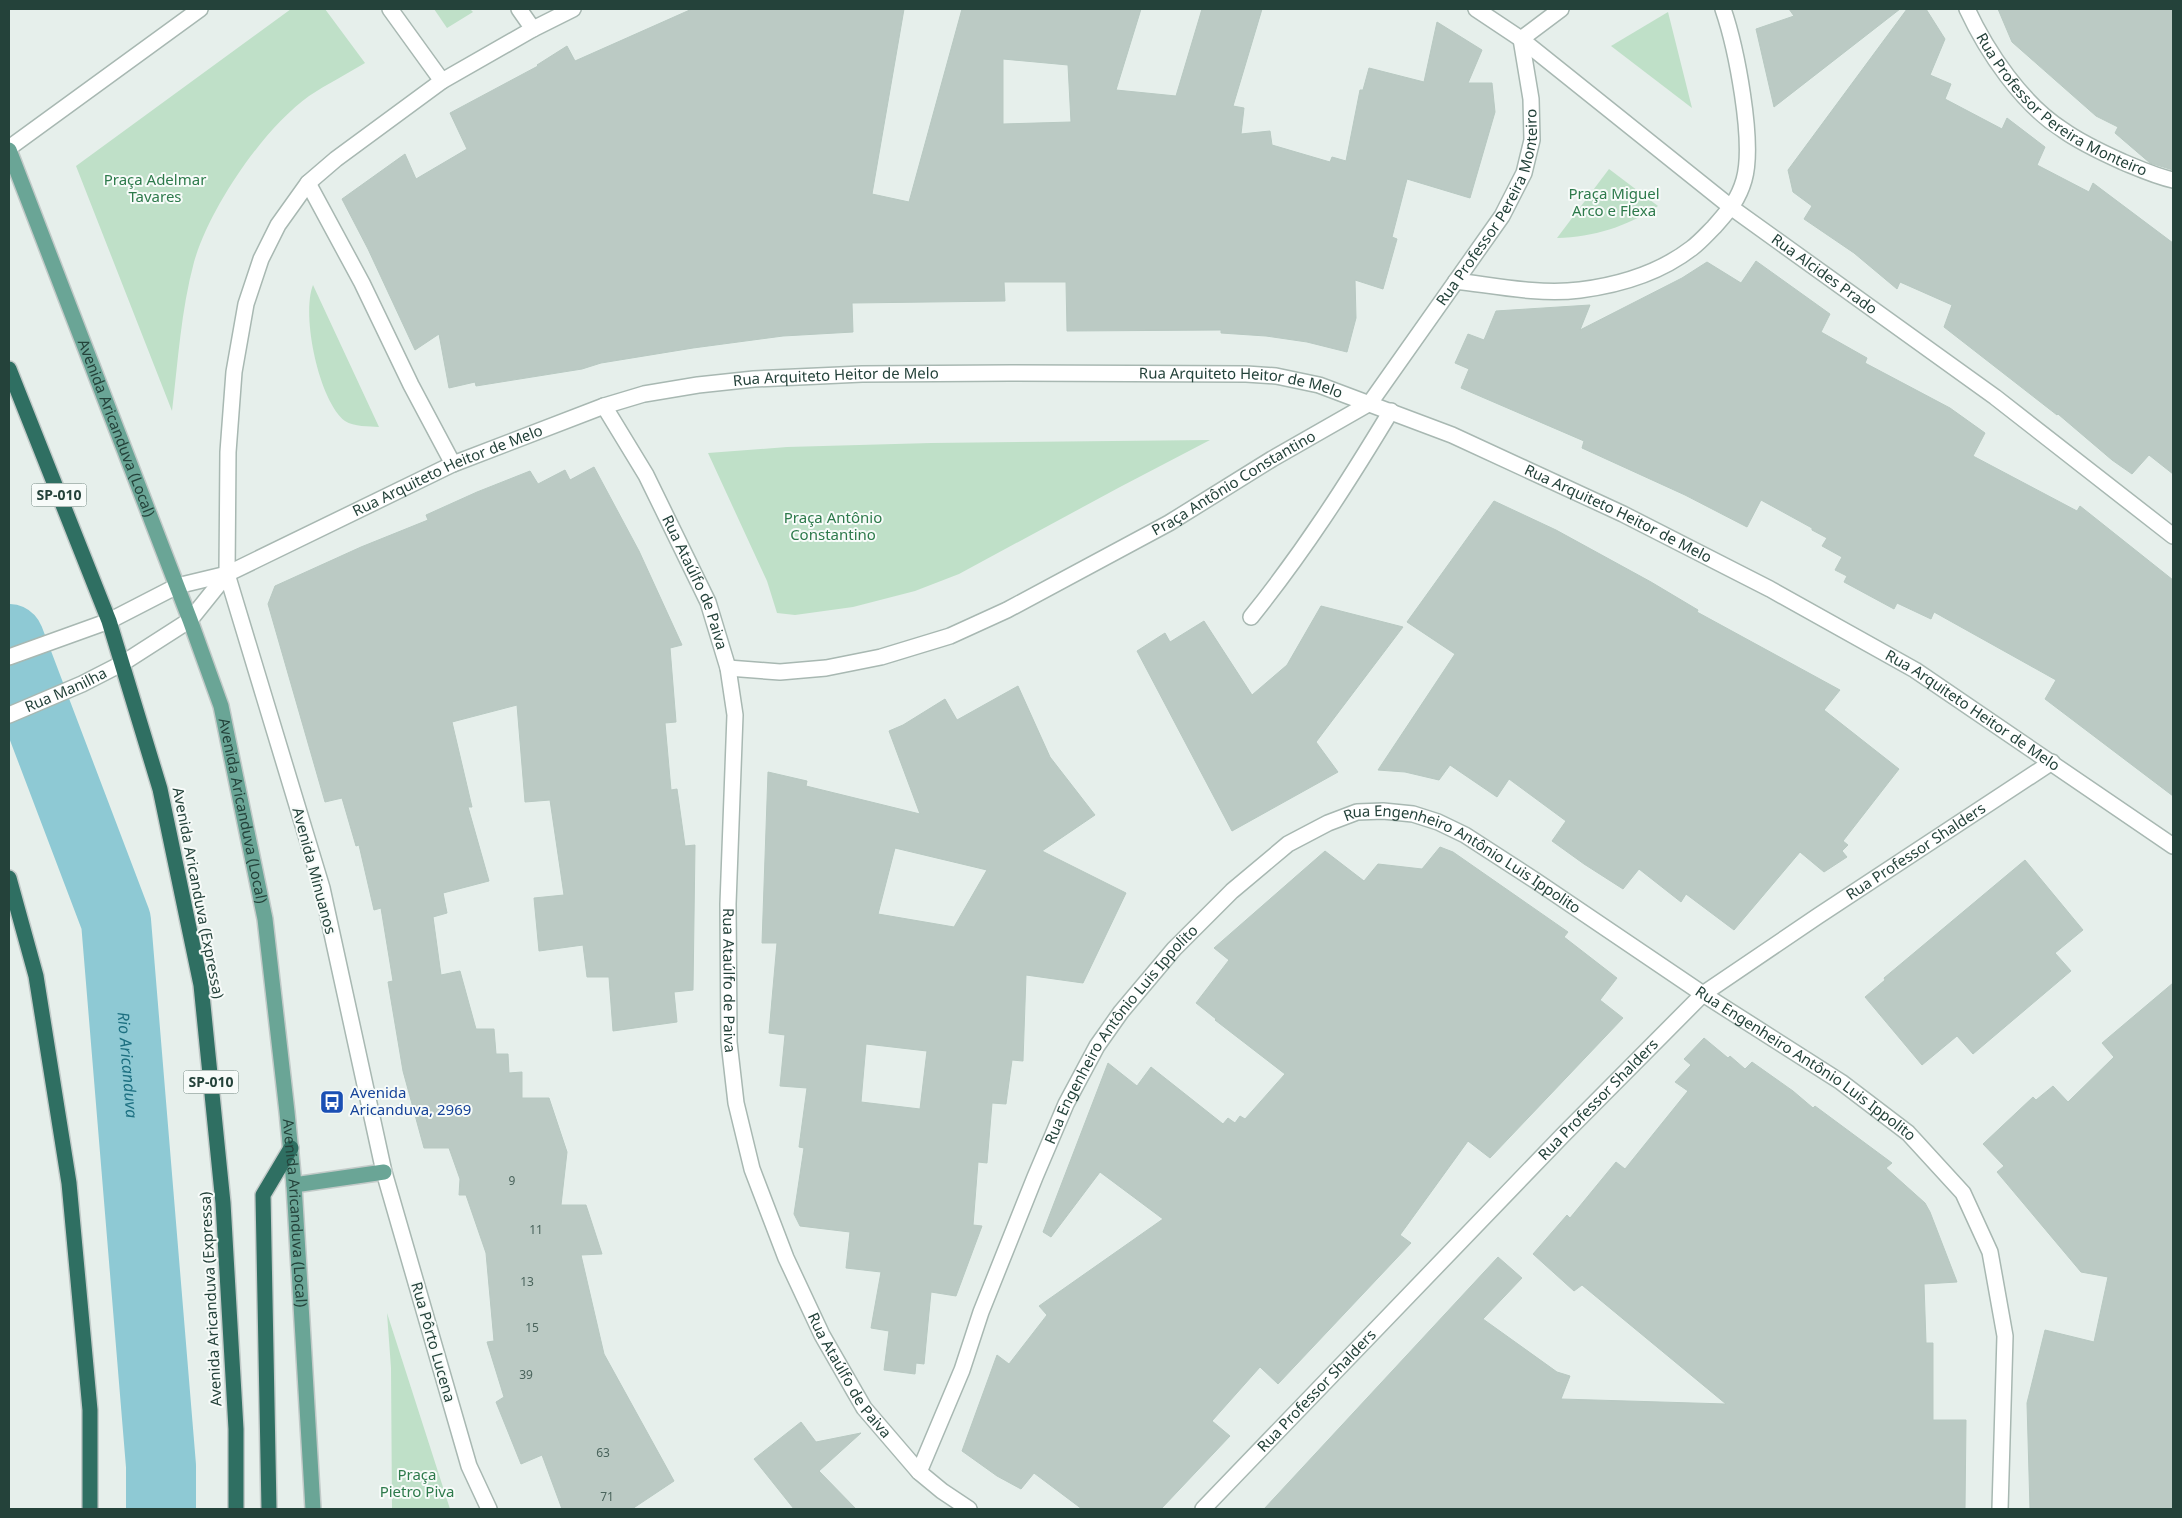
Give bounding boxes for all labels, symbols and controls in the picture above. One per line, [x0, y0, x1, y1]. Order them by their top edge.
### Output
street label: Rua Professor Pereira Monteiro [1972, 29, 2150, 180]
street label: Rua Professor Pereira Monteiro [1431, 109, 1541, 309]
park label: Praça Adelmar Tavares [104, 169, 206, 206]
park label: Praça Miguel Arco e Flexa [1568, 183, 1660, 220]
street label: Rua Alcides Prado [1768, 229, 1882, 318]
street label: Avenida Aricanduva (Local) [74, 336, 160, 519]
street label: Rua Arquiteto Heitor de Melo [732, 362, 939, 390]
street label: Rua Arquiteto Heitor de Melo [1139, 363, 1346, 402]
street label: Rua Arquiteto Heitor de Melo [349, 420, 545, 520]
street label: Praça Antônio Constantino [1148, 425, 1319, 540]
street label: Rua Arquiteto Heitor de Melo [1522, 459, 1716, 567]
road number: SP-010 [32, 484, 86, 506]
park label: Praça Antônio Constantino [784, 507, 882, 544]
street label: Rua Ataúlfo de Paiva [658, 511, 733, 652]
street label: Rua Arquiteto Heitor de Melo [1882, 644, 2064, 775]
street label: Rua Manilha [21, 662, 110, 716]
street label: Avenida Aricanduva (Local) [215, 716, 273, 905]
street label: Avenida Aricanduva (Expressa) [169, 785, 229, 1000]
street label: Rua Professor Shalders [1842, 798, 1989, 904]
street label: Rua Engenheiro Antônio Luis Ippolito [1340, 800, 1585, 918]
street label: Avenida Minuanos [288, 805, 341, 936]
street label: Rua Ataúlfo de Paiva [719, 908, 741, 1054]
street label: Rua Engenheiro Antônio Luis Ippolito [1039, 920, 1202, 1147]
street label: Rua Engenheiro Antônio Luis Ippolito [1692, 981, 1921, 1144]
water label: Rio Aricanduva [113, 1011, 143, 1119]
street label: Rua Professor Shalders [1533, 1034, 1662, 1164]
road number: SP-010 [184, 1070, 238, 1094]
place label: Avenida Aricanduva, 2969 [350, 1082, 471, 1119]
bus stop icon: Avenida Aricanduva, 2969 [319, 1089, 345, 1115]
street label: Avenida Aricanduva (Local) [279, 1118, 312, 1308]
house number: 9 [509, 1172, 516, 1189]
street label: Avenida Aricanduva (Expressa) [194, 1191, 226, 1407]
house number: 11 [529, 1221, 543, 1238]
house number: 13 [520, 1273, 534, 1290]
street label: Rua Pôrto Lucena [407, 1279, 461, 1404]
street label: Rua Ataúlfo de Paiva [804, 1309, 896, 1442]
house number: 15 [525, 1319, 539, 1336]
street label: Rua Professor Shalders [1252, 1324, 1380, 1456]
house number: 39 [519, 1366, 533, 1383]
house number: 63 [596, 1444, 610, 1461]
park label: Praça Pietro Piva [380, 1464, 454, 1501]
house number: 71 [600, 1488, 614, 1505]

